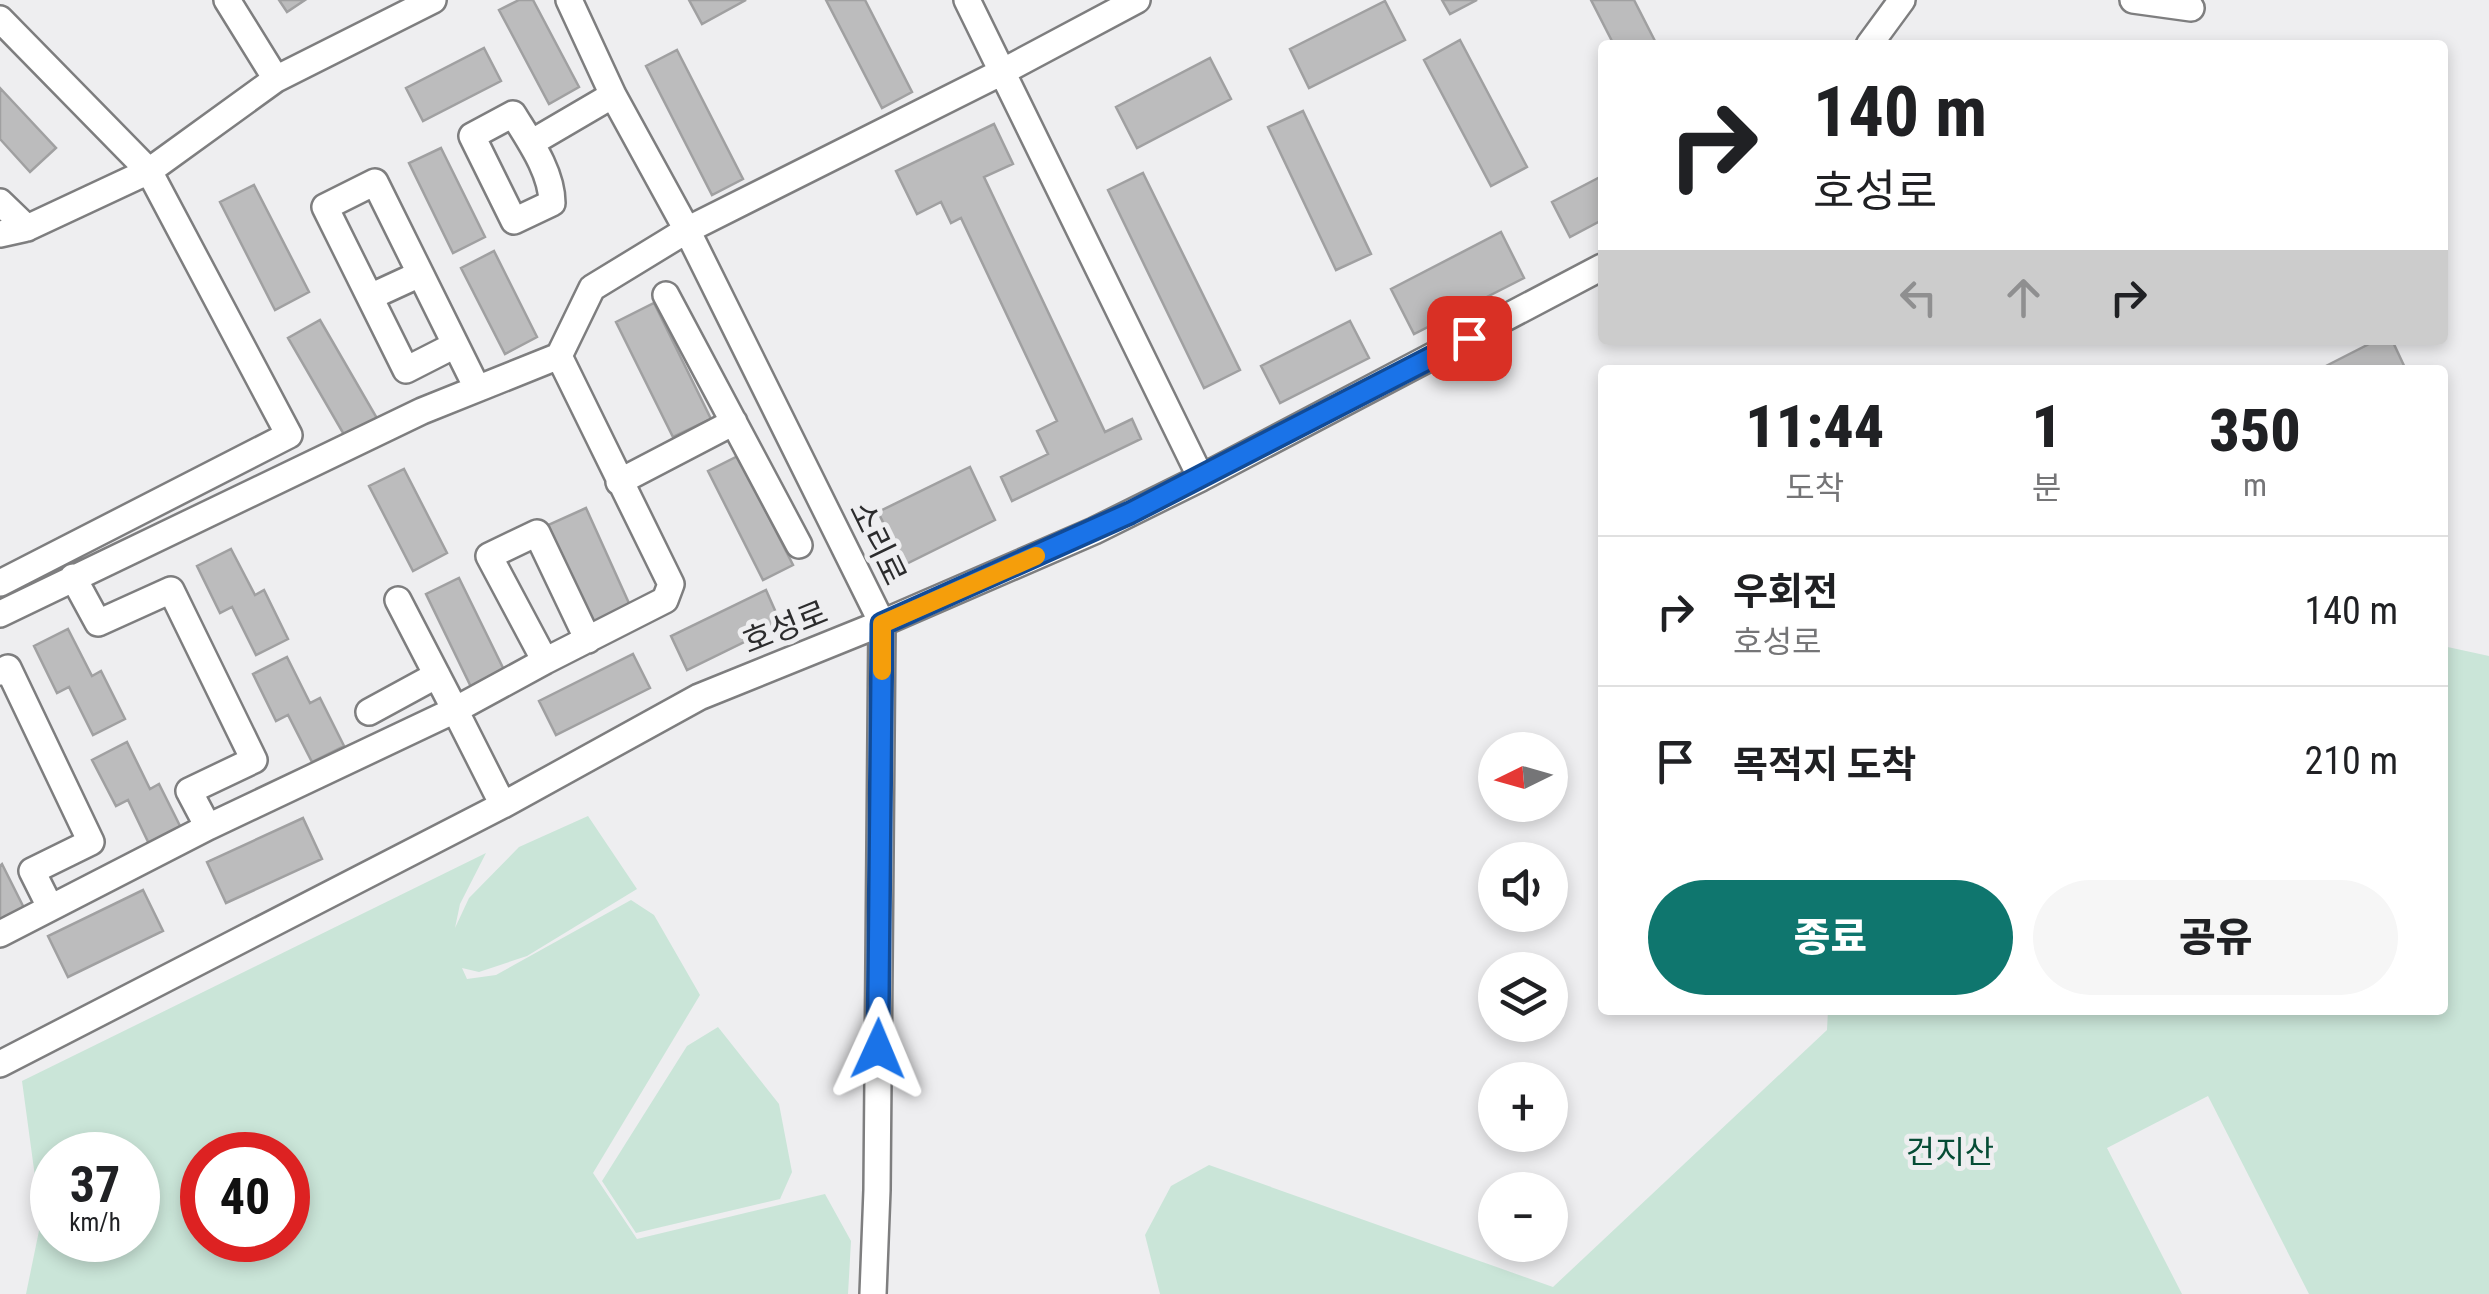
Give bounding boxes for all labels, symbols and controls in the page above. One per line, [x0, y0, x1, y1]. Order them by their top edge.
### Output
text: 140 m [1813, 71, 1987, 153]
icon: right [1648, 80, 1778, 210]
text: 호성로 [1813, 165, 1937, 218]
icon: left [1891, 270, 1946, 325]
icon: ahead [1996, 270, 2051, 325]
icon: right [2101, 270, 2156, 325]
pin [1427, 296, 1512, 381]
icon: arrive [1442, 311, 1497, 366]
text: 11:44 [1745, 391, 1884, 462]
text: 1 [2031, 391, 2062, 462]
text: 350 [2209, 395, 2301, 466]
text: m [2243, 466, 2267, 504]
text: 도착 [1785, 469, 1844, 507]
text: 분 [2032, 469, 2061, 507]
street label: 소리로 [842, 495, 914, 591]
text: 우회전 [1733, 570, 1838, 614]
icon: right [1648, 584, 1703, 639]
text: 140 m [2304, 589, 2398, 633]
street label: 호성로 [737, 593, 833, 661]
text: 호성로 [1733, 623, 1821, 661]
north arrow [1478, 732, 1568, 822]
map controls [1478, 732, 1568, 1262]
icon: arrive [1648, 734, 1703, 789]
text: 210 m [2304, 739, 2398, 783]
text: 목적지 도착 [1733, 743, 1917, 787]
button: sound [1478, 842, 1568, 932]
button: 종료 [1648, 880, 2013, 995]
button: 공유 [2033, 880, 2398, 995]
button: layers [1478, 952, 1568, 1042]
position arrow [826, 997, 930, 1101]
button: + [1478, 1062, 1568, 1152]
speed limit sign: 40 [180, 1132, 310, 1262]
park label: 건지산 [1906, 1133, 1994, 1171]
text: 37 [70, 1156, 120, 1214]
button: − [1478, 1172, 1568, 1262]
text: km/h [69, 1208, 121, 1237]

